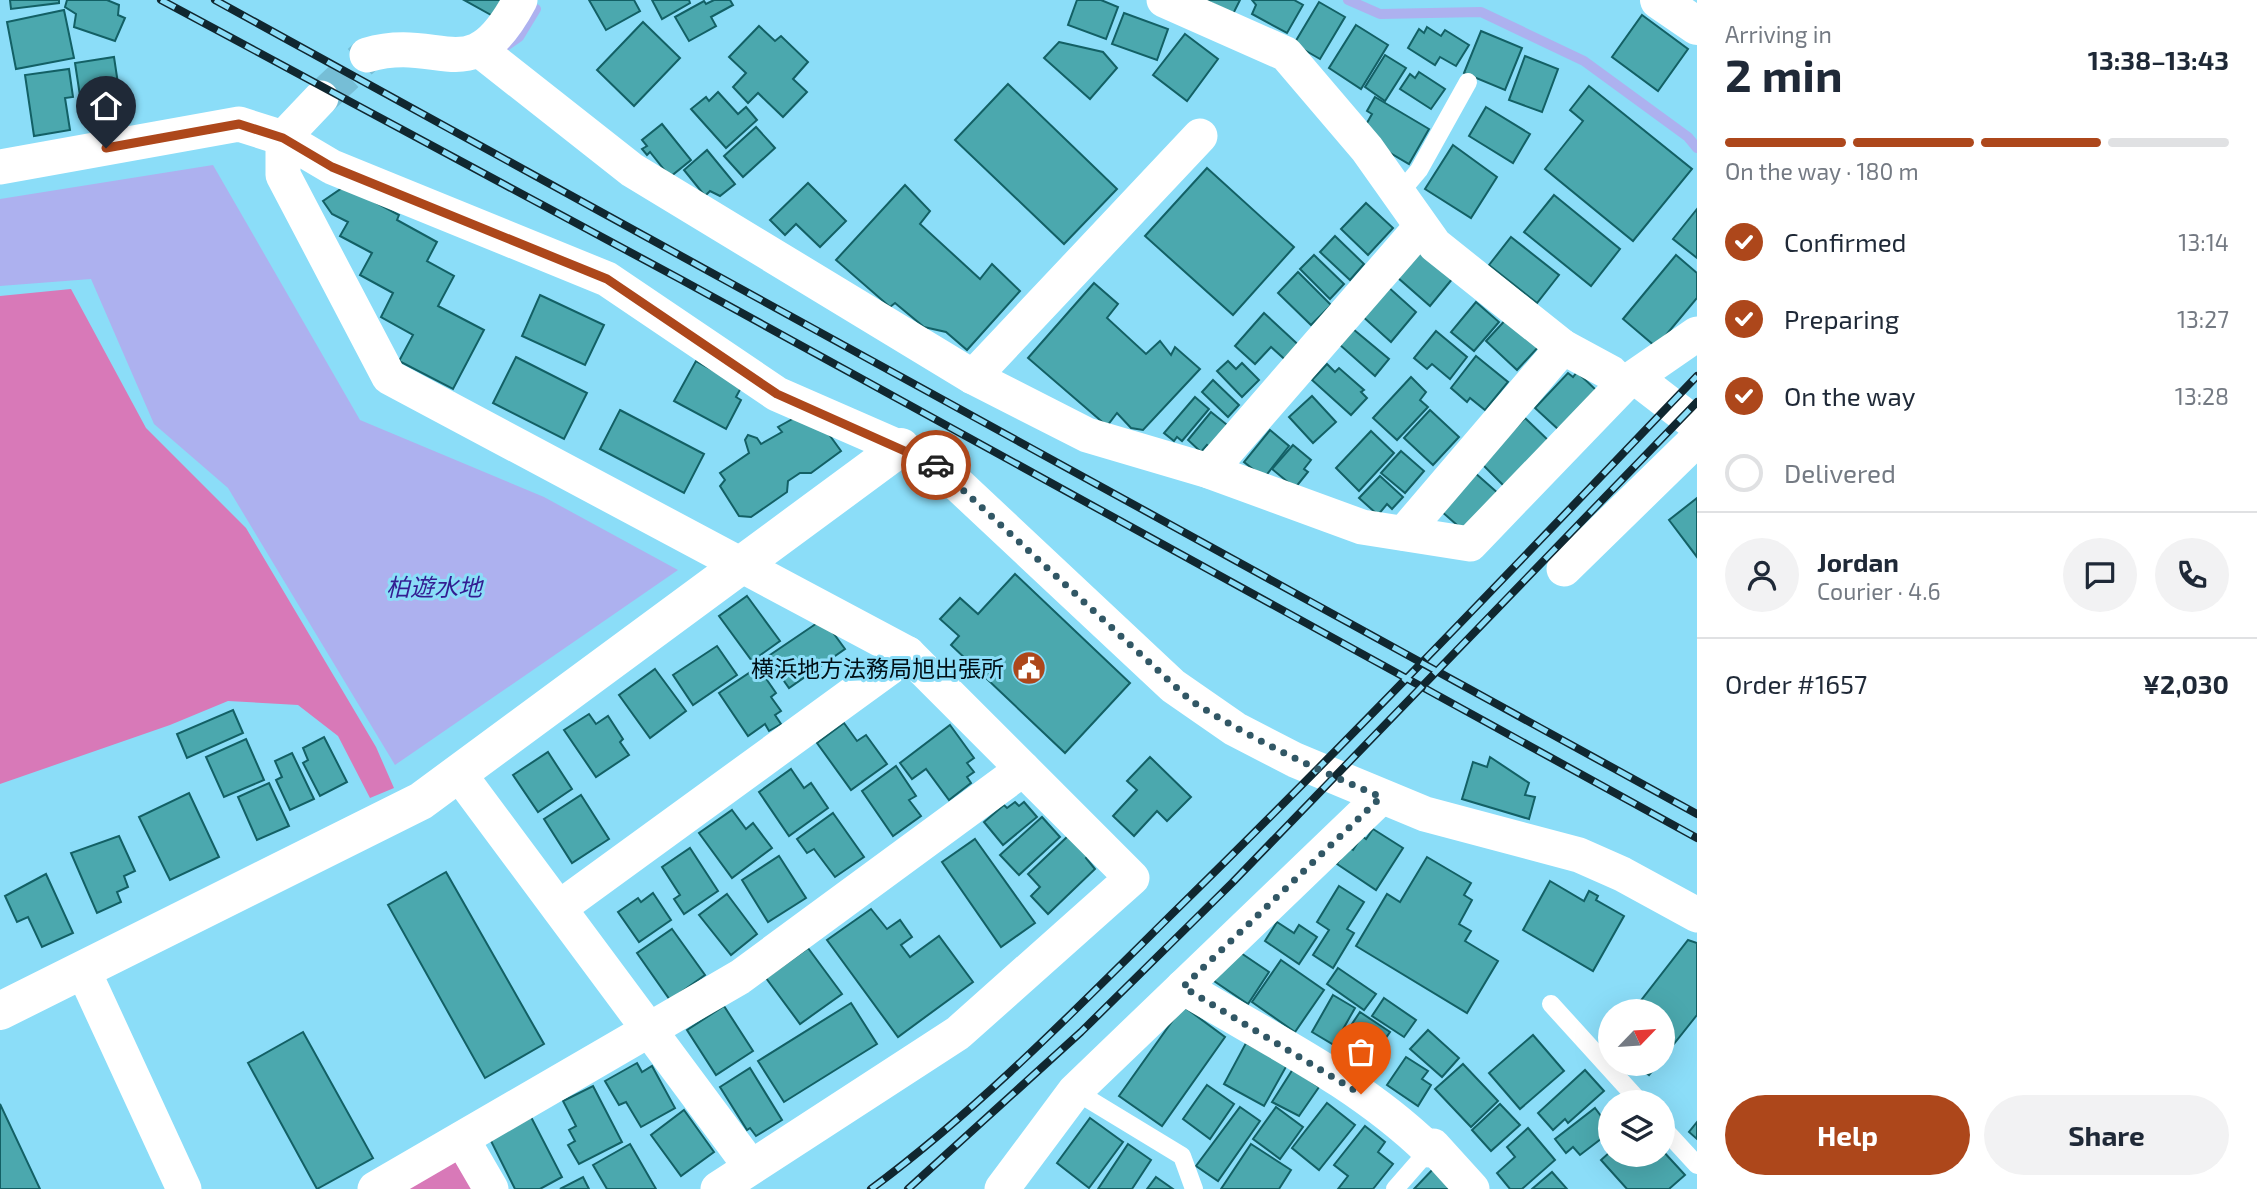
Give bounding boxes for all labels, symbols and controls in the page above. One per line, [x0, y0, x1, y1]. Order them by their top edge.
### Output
text: Arriving in [1725, 20, 1832, 48]
text: 13:38–13:43 [2088, 44, 2229, 75]
text: 2 min [1725, 46, 1843, 101]
pin [76, 76, 136, 148]
icon: home [87, 87, 125, 125]
text: On the way · 180 m [1725, 157, 1919, 185]
icon: check [1725, 223, 1763, 261]
text: Confirmed [1784, 226, 1907, 257]
text: 13:14 [2178, 228, 2229, 256]
icon: check [1725, 300, 1763, 338]
text: Preparing [1784, 303, 1899, 334]
text: 13:27 [2177, 305, 2229, 333]
icon: check [1725, 377, 1763, 415]
text: On the way [1784, 380, 1915, 411]
text: 13:28 [2175, 382, 2229, 410]
courier [901, 430, 971, 500]
icon: car [917, 446, 955, 484]
text: Delivered [1784, 457, 1896, 488]
button: person [1725, 538, 1799, 612]
button: chat [2063, 538, 2137, 612]
button: phone [2155, 538, 2229, 612]
text: Jordan [1817, 546, 1899, 577]
water label: 柏遊水地 [386, 572, 485, 601]
text: Courier · 4.6 [1817, 577, 1941, 605]
public building icon: 横浜地方法務局旭出張所 [1010, 649, 1048, 687]
place label: 横浜地方法務局旭出張所 [751, 654, 1004, 682]
text: Order #1657 [1725, 668, 1867, 699]
text: ¥2,030 [2143, 668, 2229, 699]
north arrow [1598, 999, 1675, 1076]
map controls [1598, 999, 1675, 1167]
pin [1331, 1022, 1391, 1094]
icon: bag [1342, 1033, 1380, 1071]
button: layers [1598, 1090, 1675, 1167]
button: Help [1725, 1095, 1970, 1175]
button: Share [1984, 1095, 2229, 1175]

